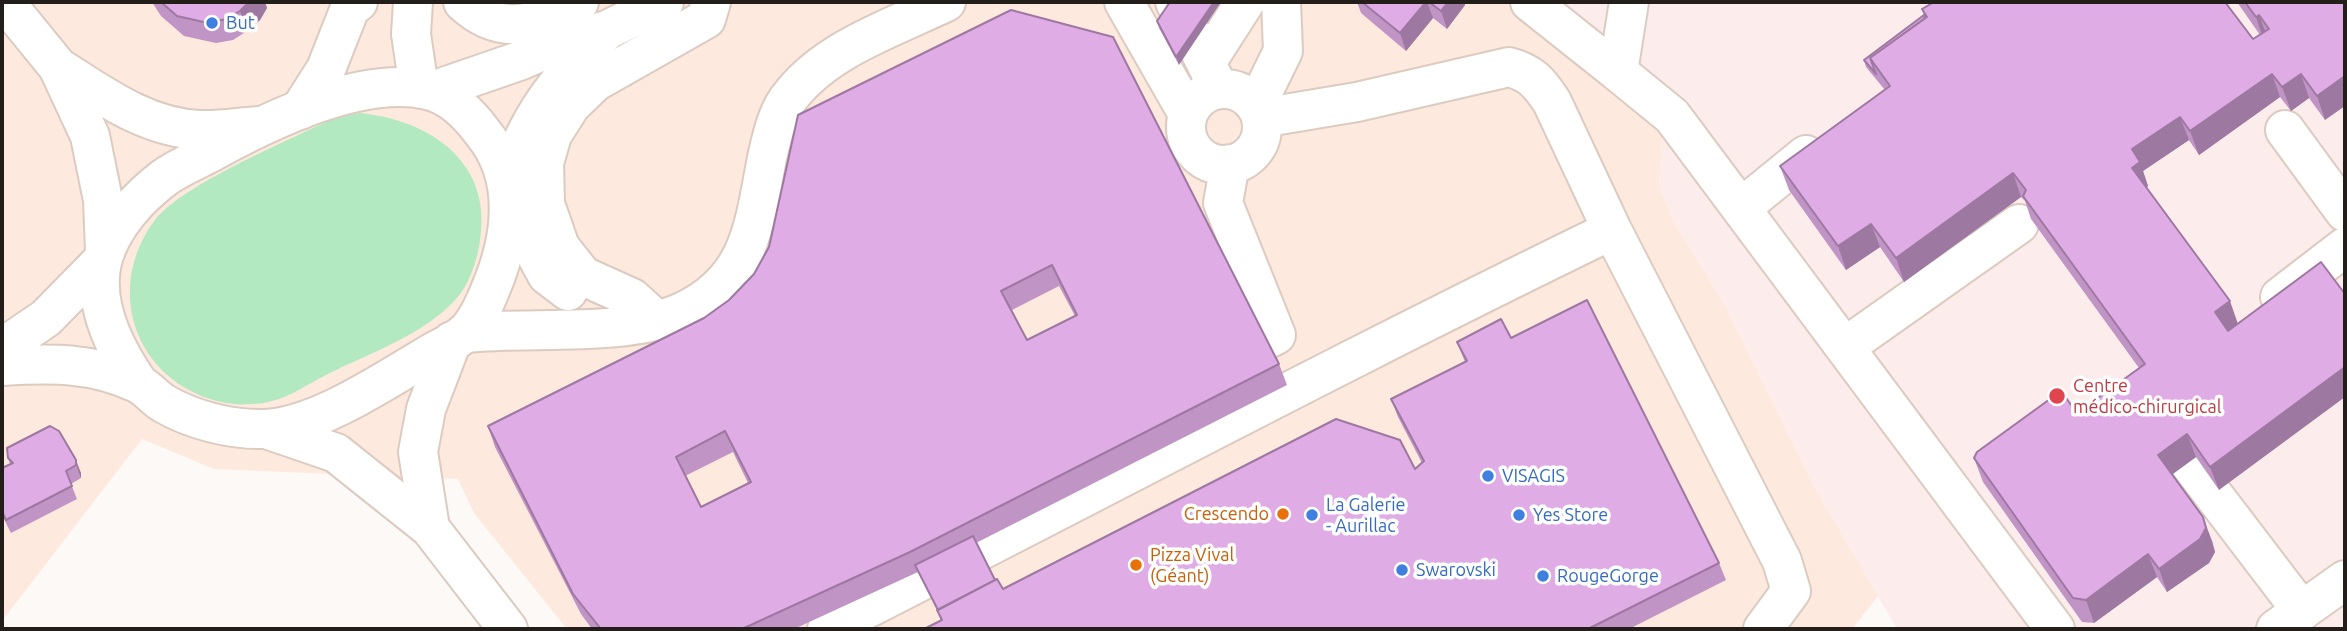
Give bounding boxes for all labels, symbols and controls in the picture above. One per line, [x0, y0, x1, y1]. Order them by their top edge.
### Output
place label: But [226, 12, 255, 34]
marker: But [204, 15, 220, 31]
place label: Centre médico-chirurgical [2073, 375, 2221, 418]
marker: Centre médico-chirurgical [2047, 386, 2067, 406]
place label: VISAGIS [1502, 465, 1565, 487]
marker: VISAGIS [1480, 468, 1496, 484]
place label: La Galerie - Aurillac [1326, 494, 1406, 536]
place label: Crescendo [1184, 503, 1269, 525]
place label: Yes Store [1533, 504, 1608, 526]
marker: Crescendo [1275, 506, 1291, 522]
marker: La Galerie - Aurillac [1304, 507, 1320, 523]
marker: Yes Store [1511, 507, 1527, 523]
place label: Pizza Vival (Géant) [1150, 544, 1234, 586]
marker: Pizza Vival (Géant) [1128, 557, 1144, 573]
place label: Swarovski [1416, 559, 1496, 581]
marker: Swarovski [1394, 562, 1410, 578]
place label: RougeGorge [1557, 565, 1659, 587]
marker: RougeGorge [1535, 568, 1551, 584]

